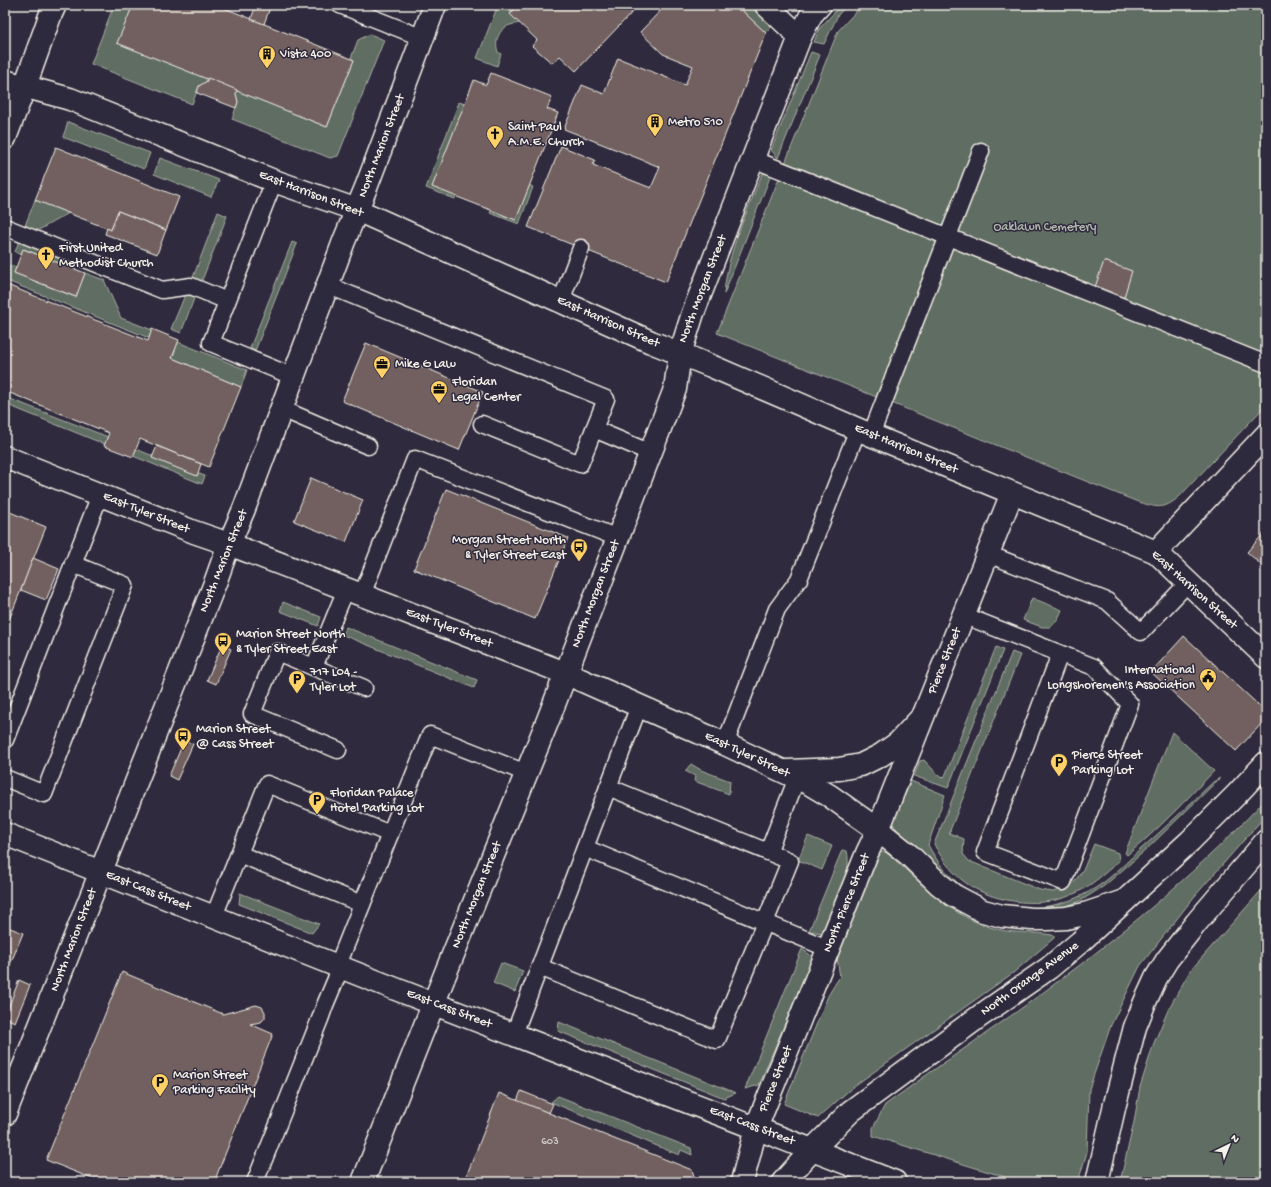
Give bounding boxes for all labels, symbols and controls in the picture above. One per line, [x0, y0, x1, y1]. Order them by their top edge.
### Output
building icon: Vista 400 [257, 44, 277, 69]
place label: Vista 400 [279, 47, 332, 62]
street label: North Marion Street [355, 91, 409, 200]
building icon: Metro 510 [645, 112, 665, 137]
place label: Metro 510 [668, 115, 724, 130]
place label: Saint Paul A.M.E. Church [508, 120, 584, 150]
church icon: Saint Paul A.M.E. Church [485, 124, 505, 149]
street label: East Harrison Street [257, 167, 367, 221]
park label: Oaklawn Cemetery [994, 220, 1097, 235]
street label: North Morgan Street [676, 231, 731, 345]
place label: First United Methodist Church [58, 241, 154, 271]
church icon: First United Methodist Church [36, 245, 56, 270]
street label: East Harrison Street [554, 293, 663, 352]
office icon: Mike G Law [372, 354, 392, 379]
place label: Mike G Law [395, 357, 456, 372]
place label: Floridan Legal Center [451, 375, 522, 405]
office icon: Floridan Legal Center [429, 379, 449, 404]
street label: East Harrison Street [852, 420, 961, 478]
street label: East Tyler Street [101, 489, 193, 538]
street label: North Marion Street [197, 506, 252, 615]
place label: Morgan Street North & Tyler Street East [452, 533, 568, 563]
street label: North Morgan Street [569, 536, 624, 650]
bus stop icon: Morgan Street North & Tyler Street East [569, 537, 589, 562]
street label: East Harrison Street [1148, 547, 1241, 634]
street label: East Tyler Street [403, 605, 496, 652]
street label: Pierce Street [925, 624, 966, 697]
place label: Marion Street North & Tyler Street East [236, 627, 346, 657]
bus stop icon: Marion Street North & Tyler Street East [213, 631, 233, 656]
place label: International Longshoremen's Association [1047, 663, 1196, 693]
place label: 717 L04 - Tyler Lot [309, 665, 357, 695]
public building icon: International Longshoremen's Association [1198, 667, 1218, 692]
parking icon: 717 L04 - Tyler Lot [287, 669, 307, 694]
place label: Marion Street @ Cass Street [196, 722, 275, 752]
bus stop icon: Marion Street @ Cass Street [173, 726, 193, 751]
street label: East Tyler Street [702, 729, 793, 782]
place label: Pierce Street Parking Lot [1071, 748, 1144, 778]
parking icon: Pierce Street Parking Lot [1049, 752, 1069, 777]
place label: Floridan Palace Hotel Parking Lot [329, 786, 425, 816]
parking icon: Floridan Palace Hotel Parking Lot [307, 790, 327, 815]
street label: North Morgan Street [449, 838, 506, 951]
street label: North Pierce Street [820, 850, 874, 955]
street label: East Cass Street [103, 867, 194, 915]
street label: North Marion Street [47, 885, 101, 994]
street label: North Orange Avenue [978, 938, 1082, 1020]
street label: East Cass Street [404, 986, 495, 1033]
street label: Pierce Street [756, 1042, 797, 1115]
place label: Marion Street Parking Facility [172, 1068, 256, 1098]
parking icon: Marion Street Parking Facility [150, 1072, 170, 1097]
street label: East Cass Street [707, 1103, 798, 1150]
north arrow [1209, 1125, 1249, 1165]
text: N [1228, 1132, 1241, 1146]
house number: 603 [541, 1136, 559, 1148]

